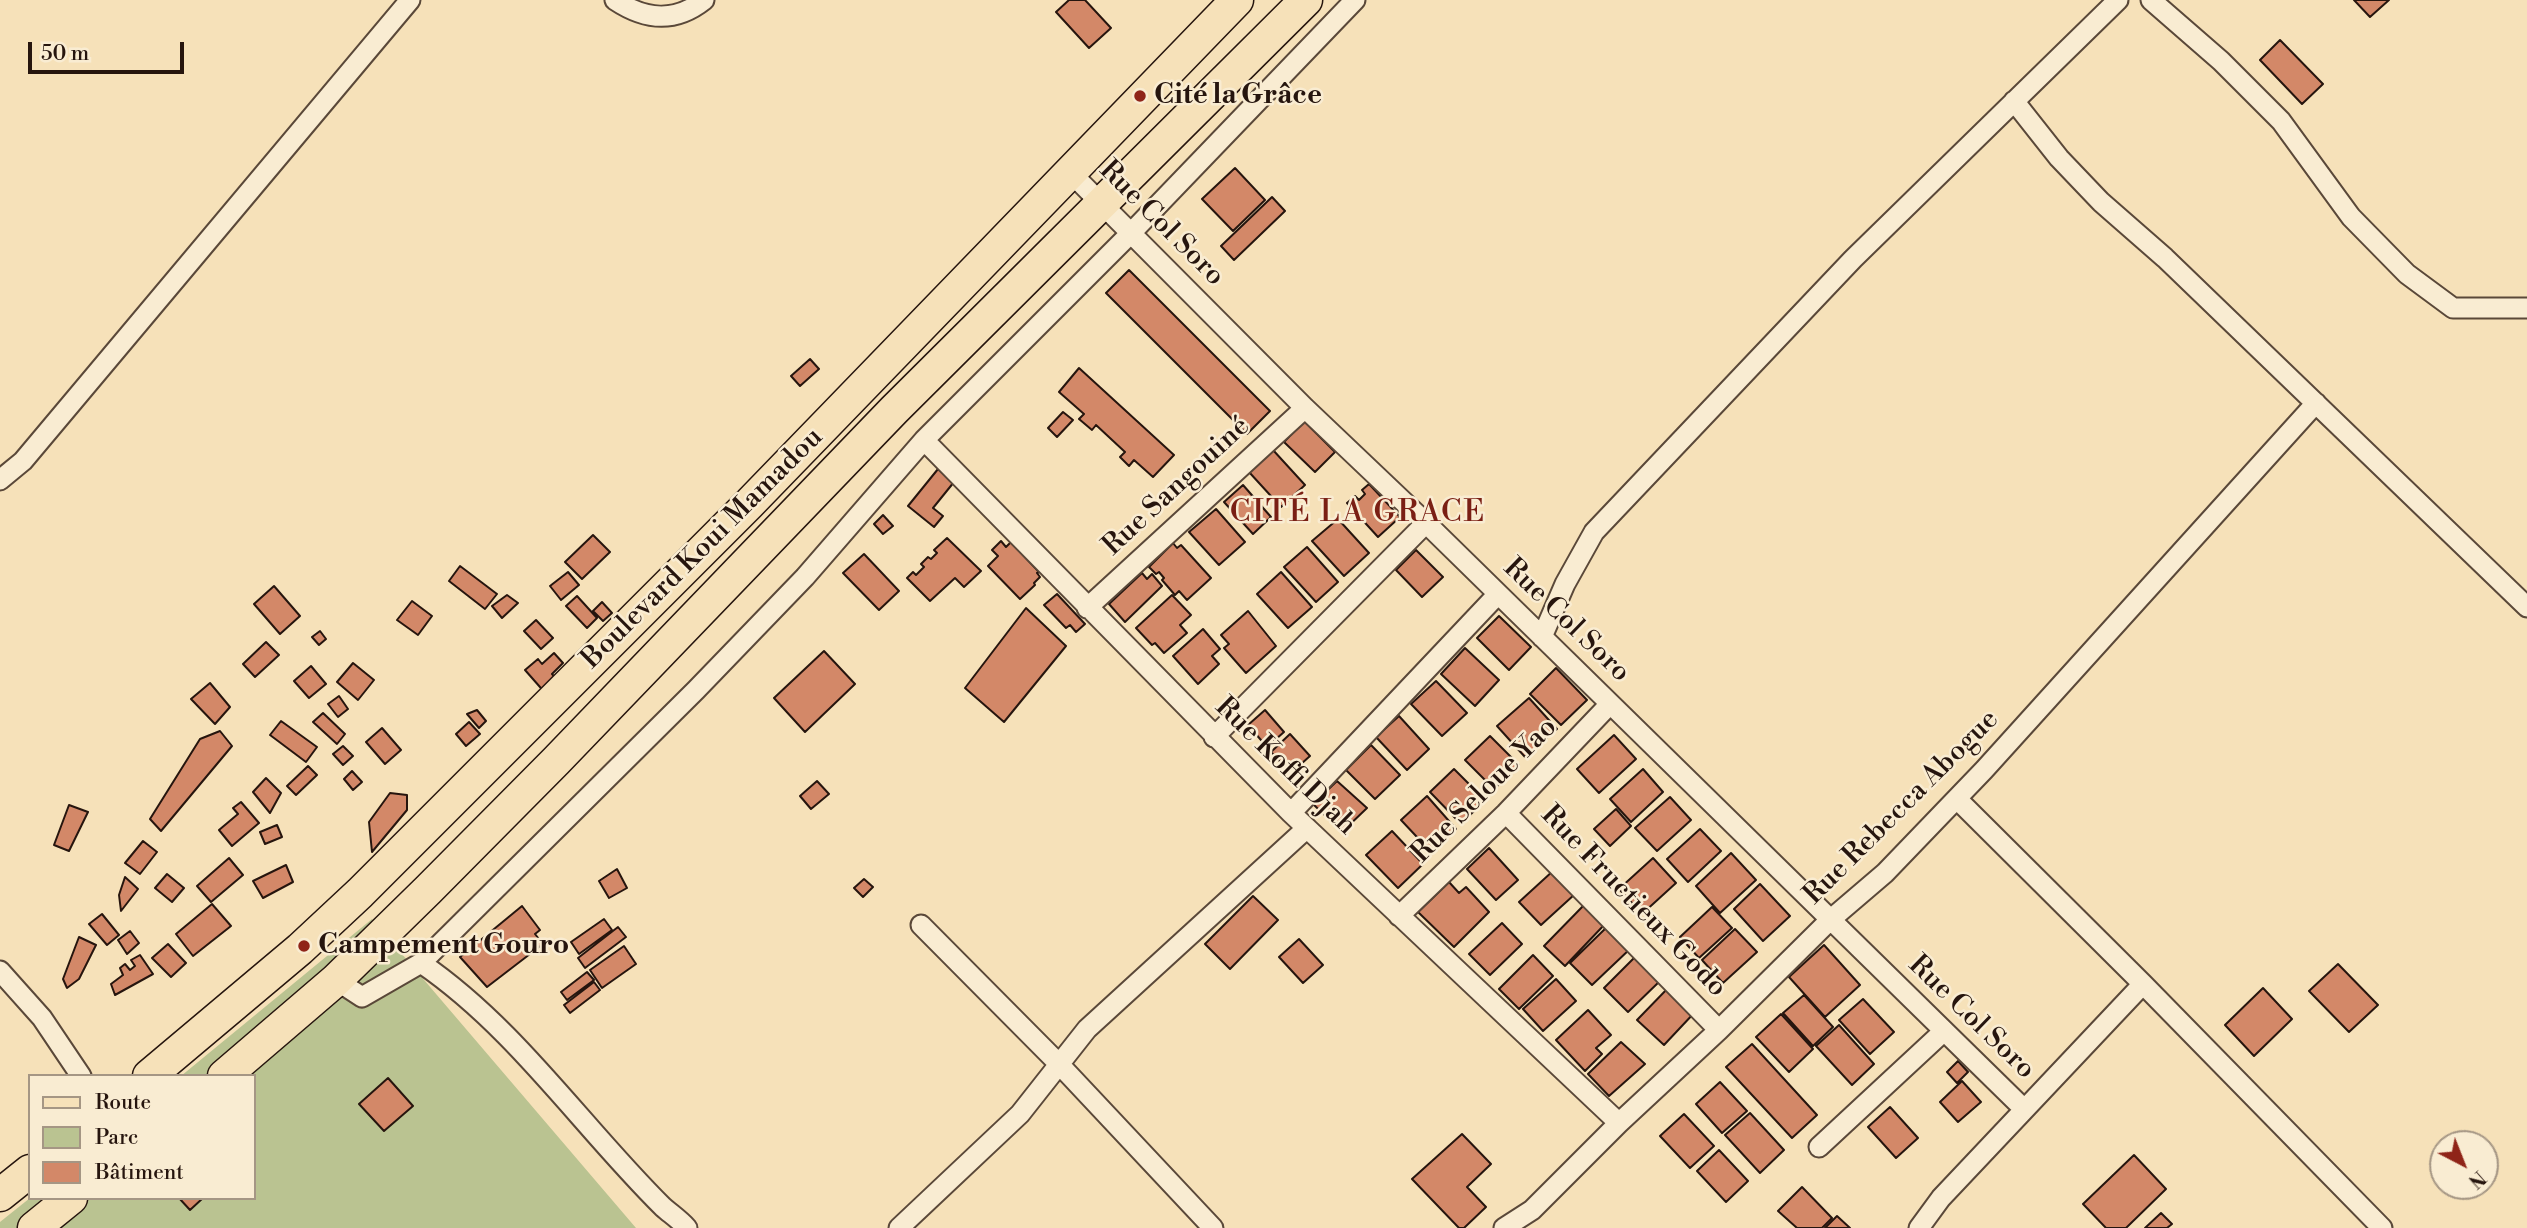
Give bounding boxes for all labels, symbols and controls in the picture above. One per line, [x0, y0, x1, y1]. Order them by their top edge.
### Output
scale bar [32, 28, 187, 72]
text: 50 m [41, 41, 89, 67]
place label: Cité la Grâce [1154, 79, 1322, 113]
marker: Cité la Grâce [1132, 88, 1148, 104]
street label: Rue Col Soro [1091, 154, 1231, 294]
street label: Rue Sangouiné [1097, 410, 1257, 564]
street label: Boulevard Koui Mamadou [575, 421, 831, 677]
district label: CITÉ LA GRACE [1231, 496, 1485, 532]
street label: Rue Col Soro [1496, 552, 1636, 690]
street label: Rue Koffi Djah [1207, 691, 1363, 843]
street label: Rue Rebecca Abogue [1798, 704, 2006, 912]
street label: Rue Seloue Yao [1405, 711, 1565, 871]
street label: Rue Fructieux Godo [1533, 799, 1733, 1005]
place label: Campement Gouro [318, 929, 569, 963]
marker: Campement Gouro [296, 938, 312, 954]
street label: Rue Col Soro [1901, 949, 2041, 1087]
legend [28, 1074, 256, 1200]
text: Route [95, 1090, 151, 1116]
text: Parc [95, 1125, 138, 1151]
north arrow [2429, 1130, 2499, 1200]
text: Bâtiment [95, 1160, 184, 1186]
text: N [2463, 1165, 2490, 1193]

